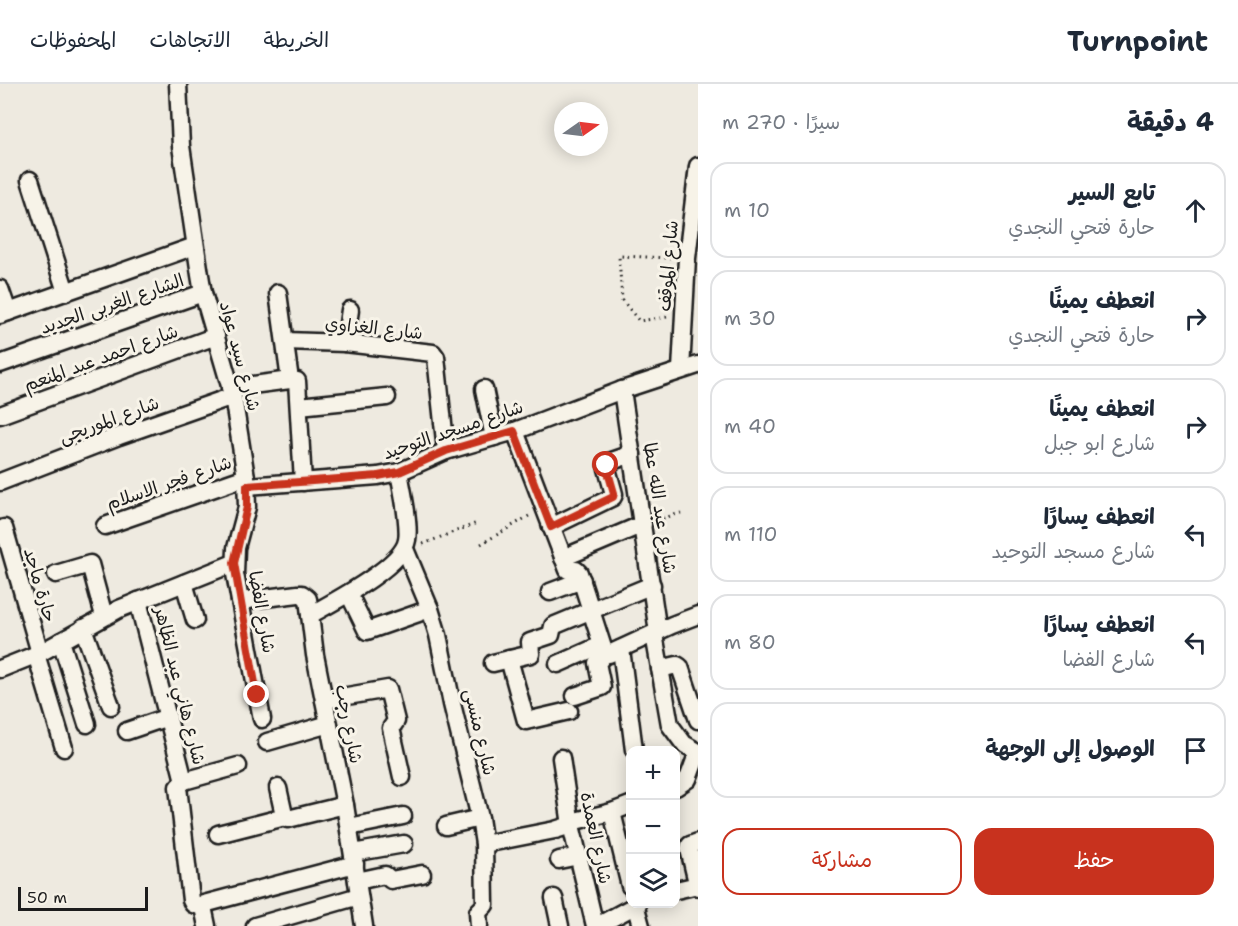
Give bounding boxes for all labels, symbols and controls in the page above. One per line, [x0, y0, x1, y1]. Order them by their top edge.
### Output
text: Turnpoint [1067, 22, 1208, 60]
text: المحفوظات [30, 26, 116, 54]
text: الاتجاهات [149, 26, 231, 54]
text: الخريطة [264, 26, 329, 54]
north arrow [554, 102, 608, 156]
text: 4 دقيقة [1127, 104, 1214, 139]
text: سيرًا · 270 m [722, 109, 840, 135]
text: تابع السير [1069, 178, 1155, 207]
icon: ahead [1179, 194, 1212, 227]
text: 10 m [724, 197, 770, 223]
text: حارة فتحي النجدي [1008, 214, 1155, 240]
street label: شارع الموقف [652, 219, 684, 313]
street label: الشارع الغربى الجديد [37, 268, 187, 340]
text: انعطف يمينًا [1049, 286, 1155, 315]
street label: شارع سيد عواد [214, 298, 266, 414]
icon: right [1179, 302, 1212, 335]
text: 30 m [724, 305, 776, 331]
street label: شارع الغزاوي [324, 311, 424, 346]
street label: شارع احمد عبد المنعم [21, 319, 182, 399]
text: حارة فتحي النجدي [1008, 322, 1155, 348]
street label: شارع الموريجى [56, 391, 162, 449]
text: انعطف يمينًا [1049, 394, 1155, 423]
street label: شارع مسجد التوحيد [380, 395, 526, 465]
icon: right [1179, 410, 1212, 443]
text: 40 m [724, 413, 776, 439]
text: شارع ابو جبل [1044, 430, 1155, 456]
street label: شارع عبد الله عطا [638, 441, 682, 575]
street label: شارع فجر الاسلام [103, 450, 236, 518]
route start [592, 451, 618, 477]
text: انعطف يسارًا [1043, 502, 1155, 531]
icon: left [1179, 518, 1212, 551]
text: 110 m [724, 521, 778, 547]
text: شارع مسجد التوحيد [992, 538, 1155, 564]
street label: حارة ماجد [18, 545, 62, 625]
street label: شارع الفضا [243, 569, 281, 655]
street label: شارع هاني عبد الظاهر [144, 603, 211, 768]
text: انعطف يسارًا [1043, 610, 1155, 639]
icon: left [1179, 626, 1212, 659]
text: 80 m [724, 629, 776, 655]
text: شارع الفضا [1063, 646, 1155, 672]
route end [243, 681, 269, 707]
street label: شارع رجب [330, 682, 368, 766]
street label: شارع منسى [458, 686, 502, 778]
text: الوصول إلى الوجهة [985, 734, 1155, 763]
icon: arrive [1179, 734, 1212, 767]
map controls [626, 746, 680, 908]
button: + [626, 746, 680, 800]
street label: شارع العمدة [575, 790, 617, 886]
button: − [626, 800, 680, 854]
button: مشاركة [722, 828, 962, 895]
button: حفظ [974, 828, 1214, 895]
button: layers [626, 854, 680, 908]
scale bar [18, 884, 148, 912]
text: 50 m [27, 887, 67, 908]

